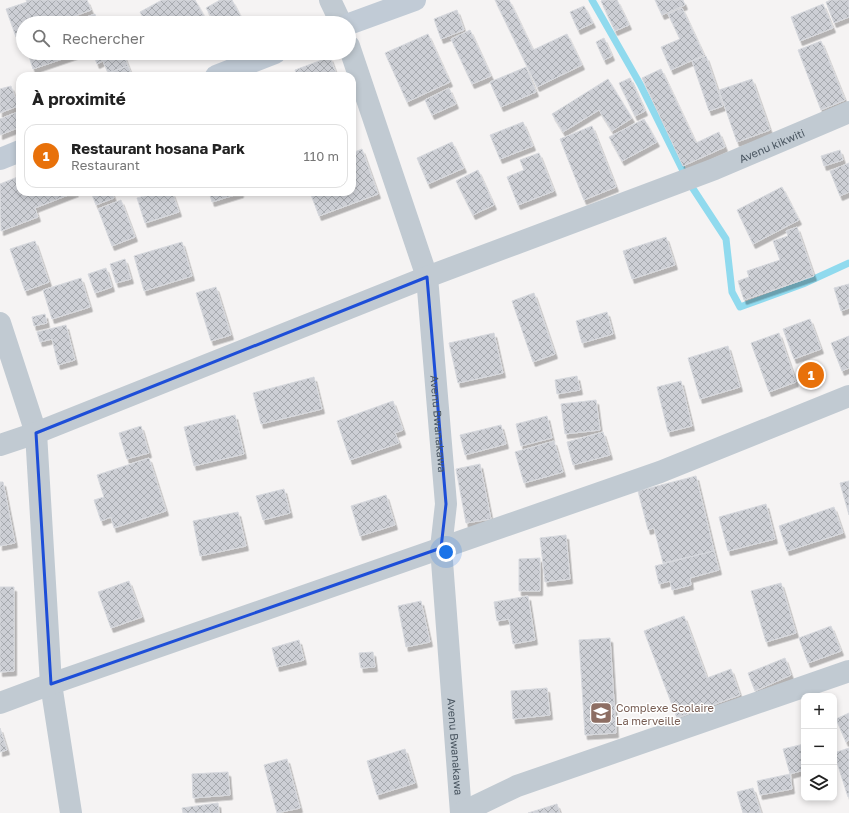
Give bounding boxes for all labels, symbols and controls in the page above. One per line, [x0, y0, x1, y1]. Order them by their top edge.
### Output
search box [16, 16, 356, 60]
icon: search [30, 27, 52, 49]
text: Rechercher [62, 29, 145, 47]
text: À proximité [32, 88, 126, 109]
street label: Avenu kikwiti [737, 125, 806, 165]
text: Restaurant hosana Park [71, 139, 245, 157]
text: 1 [43, 148, 49, 164]
text: 110 m [304, 148, 339, 164]
text: Restaurant [71, 157, 140, 173]
pin: 1 [798, 360, 824, 390]
street label: Avenu Bwanakawa [429, 375, 450, 473]
your location [436, 542, 456, 562]
map controls [801, 693, 837, 801]
button: + [801, 693, 837, 729]
street label: Avenu Bwanakawa [446, 697, 466, 796]
school or university icon: Complexe Scolaire La merveille [588, 700, 614, 726]
place label: Complexe Scolaire La merveille [616, 701, 714, 727]
button: − [801, 729, 837, 765]
button: layers [801, 765, 837, 801]

